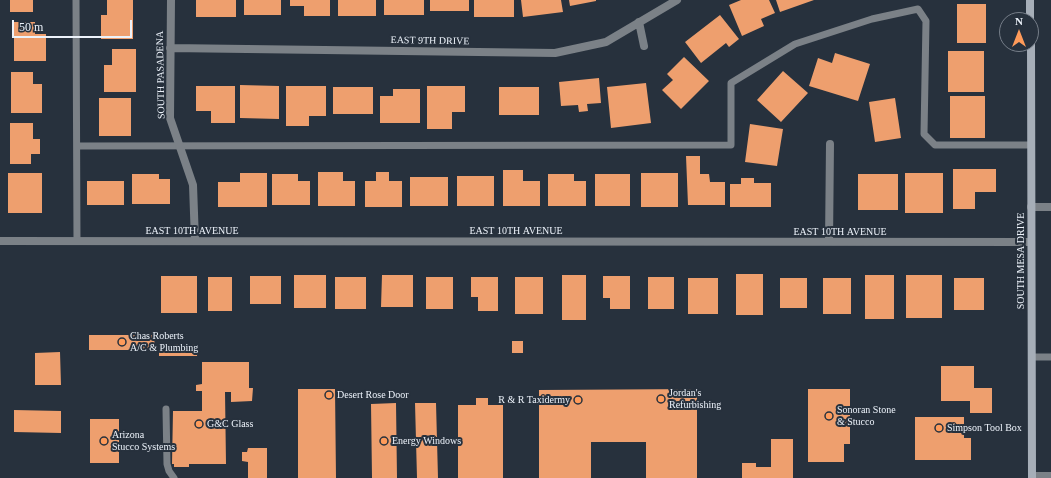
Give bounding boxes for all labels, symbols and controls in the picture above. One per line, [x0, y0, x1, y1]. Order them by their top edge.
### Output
scale bar [14, 12, 134, 38]
north arrow [999, 12, 1039, 52]
text: N [1015, 15, 1023, 27]
text: 50 m [19, 20, 43, 34]
street label: SOUTH PASADENA [154, 31, 168, 119]
street label: EAST 9TH DRIVE [390, 34, 470, 48]
street label: SOUTH MESA DRIVE [1015, 213, 1027, 309]
street label: EAST 10TH AVENUE [145, 225, 239, 237]
street label: EAST 10TH AVENUE [469, 225, 563, 237]
street label: EAST 10TH AVENUE [793, 226, 887, 238]
place label: Chas Roberts A/C & Plumbing [130, 330, 198, 354]
marker: Chas Roberts A/C & Plumbing [117, 337, 127, 347]
place label: Jordan's Refurbishing [669, 387, 721, 410]
place label: Desert Rose Door [337, 389, 409, 401]
marker: Desert Rose Door [324, 390, 334, 400]
place label: R & R Taxidermy [498, 394, 570, 406]
marker: Jordan's Refurbishing [656, 394, 666, 404]
marker: R & R Taxidermy [573, 395, 583, 405]
place label: Sonoran Stone & Stucco [837, 404, 896, 428]
marker: Sonoran Stone & Stucco [824, 411, 834, 421]
place label: G&C Glass [207, 418, 253, 430]
marker: G&C Glass [194, 419, 204, 429]
place label: Simpson Tool Box [947, 422, 1022, 434]
marker: Simpson Tool Box [934, 423, 944, 433]
place label: Arizona Stucco Systems [112, 429, 175, 452]
place label: Energy Windows [392, 435, 461, 447]
marker: Arizona Stucco Systems [99, 436, 109, 446]
marker: Energy Windows [379, 436, 389, 446]

